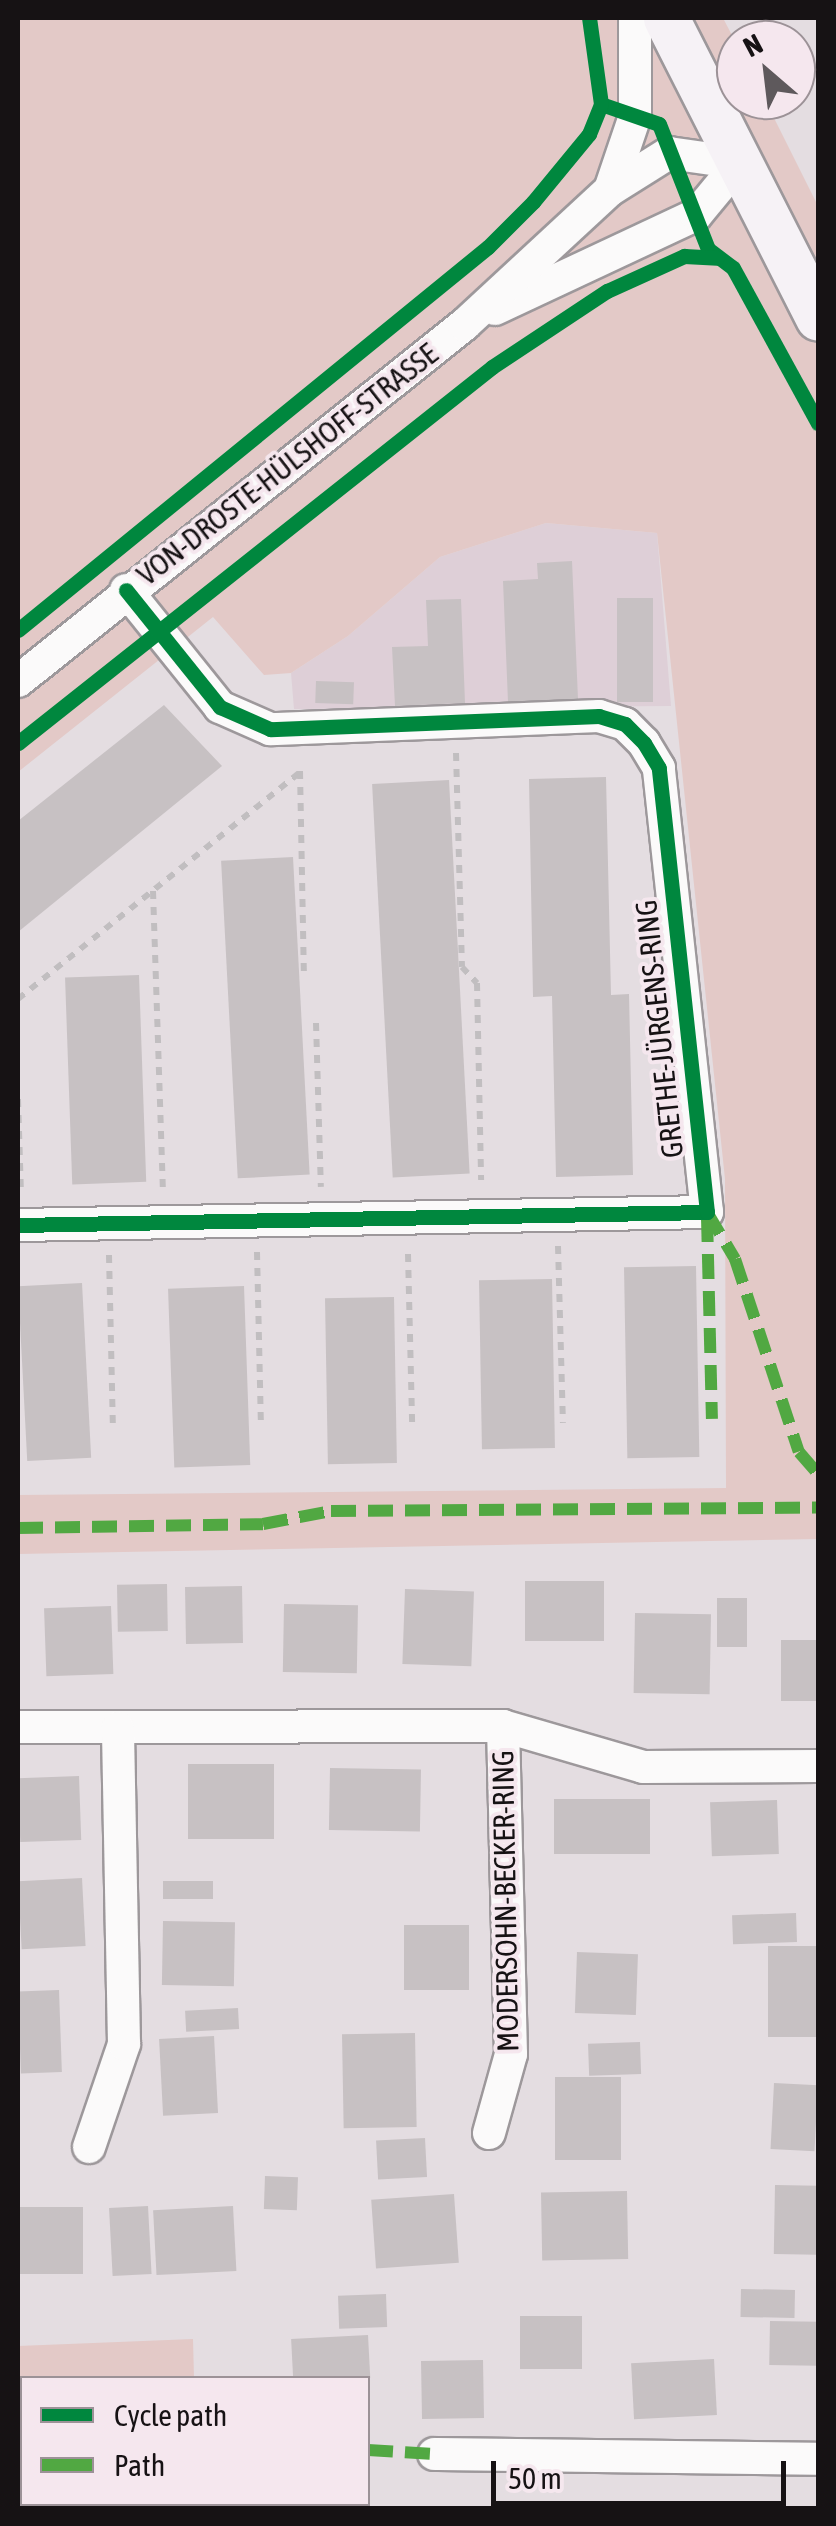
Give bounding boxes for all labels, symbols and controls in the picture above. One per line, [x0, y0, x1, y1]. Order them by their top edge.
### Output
north arrow [716, 20, 816, 120]
text: N [738, 27, 768, 63]
street label: VON-DROSTE-HÜLSHOFF-STRASSE [130, 335, 444, 593]
street label: GRETHE-JÜRGENS-RING [628, 898, 690, 1160]
street label: MODERSOHN-BECKER-RING [484, 1750, 526, 2052]
legend [20, 2376, 370, 2506]
text: Cycle path [114, 2398, 227, 2432]
scale bar [496, 2441, 791, 2503]
text: Path [114, 2448, 165, 2482]
text: 50 m [508, 2461, 562, 2495]

